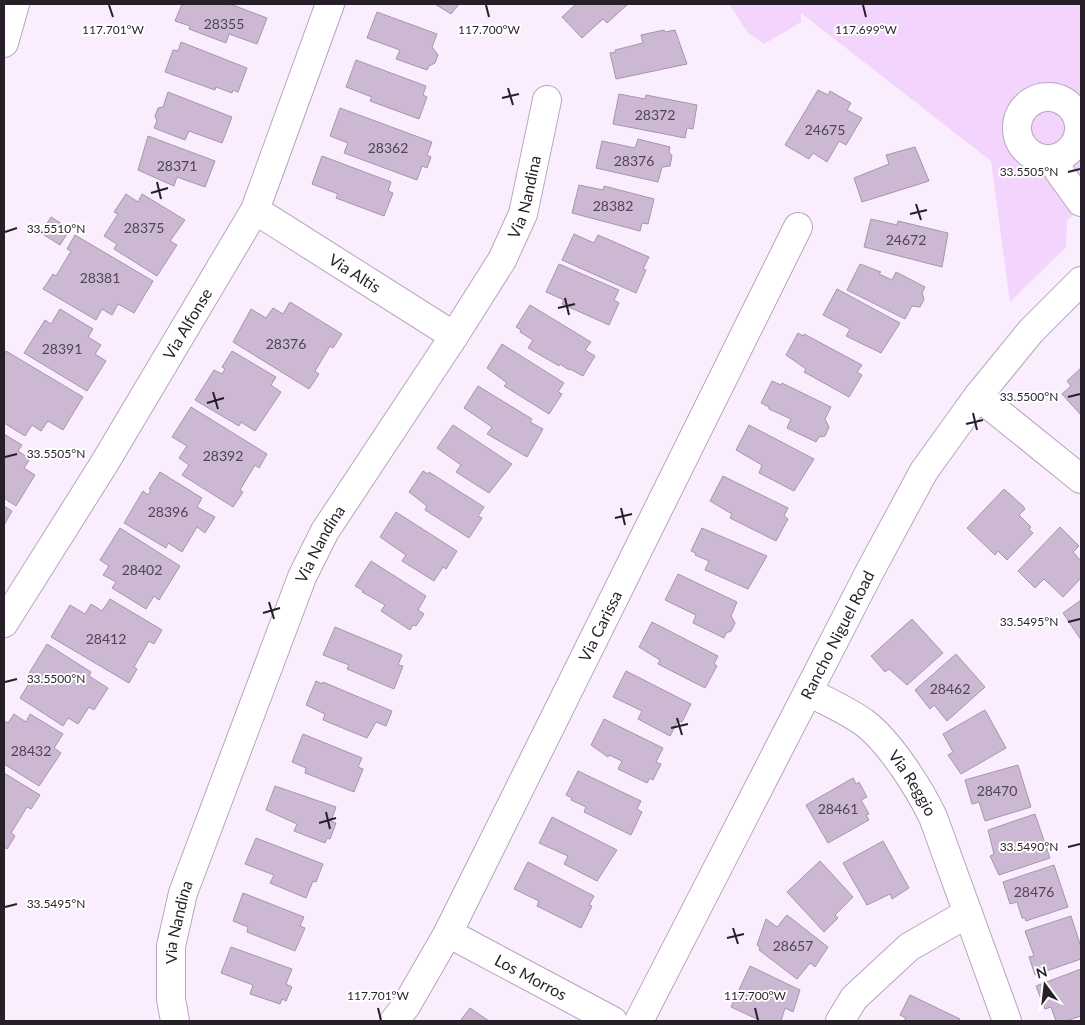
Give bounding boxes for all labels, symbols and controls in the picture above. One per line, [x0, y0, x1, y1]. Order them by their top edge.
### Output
house number: 28355 [204, 15, 244, 32]
text: 117.701°W [82, 22, 145, 37]
text: 117.700°W [458, 22, 521, 37]
text: 117.699°W [835, 22, 898, 37]
house number: 28372 [635, 106, 675, 123]
house number: 24675 [805, 121, 845, 138]
house number: 28362 [368, 139, 408, 156]
house number: 28376 [614, 152, 654, 169]
street label: Via Nandina [503, 154, 544, 241]
house number: 28371 [157, 157, 197, 174]
text: 33.5505°N [1000, 164, 1058, 179]
house number: 28382 [593, 197, 633, 214]
house number: 28375 [124, 219, 164, 236]
text: 33.5510°N [27, 221, 85, 236]
house number: 24672 [886, 231, 926, 248]
street label: Via Altis [326, 249, 384, 296]
house number: 28381 [80, 269, 120, 286]
street label: Via Alfonse [158, 284, 215, 363]
house number: 28376 [266, 335, 306, 352]
house number: 28391 [42, 340, 82, 357]
text: 33.5500°N [1000, 389, 1058, 404]
text: 33.5505°N [27, 446, 85, 461]
house number: 28392 [203, 447, 243, 464]
street label: Via Nandina [291, 501, 348, 586]
house number: 28396 [148, 503, 188, 520]
house number: 28402 [122, 561, 162, 578]
street label: Rancho Niguel Road [796, 567, 878, 702]
street label: Via Carissa [574, 587, 625, 665]
text: 33.5495°N [1000, 614, 1058, 629]
house number: 28412 [86, 630, 126, 647]
text: 33.5500°N [27, 671, 85, 686]
house number: 28462 [930, 680, 970, 697]
house number: 28432 [11, 742, 51, 759]
street label: Via Reggio [885, 746, 941, 819]
house number: 28470 [977, 782, 1017, 799]
house number: 28461 [818, 800, 858, 817]
text: 33.5490°N [1000, 839, 1058, 854]
street label: Via Nandina [161, 877, 196, 964]
house number: 28476 [1014, 883, 1054, 900]
text: 33.5495°N [27, 896, 85, 911]
house number: 28657 [773, 937, 813, 954]
street label: Los Morros [492, 950, 570, 1004]
north arrow [1020, 960, 1070, 1010]
text: N [1034, 962, 1049, 982]
text: 117.701°W [347, 988, 410, 1003]
text: 117.700°W [724, 988, 787, 1003]

